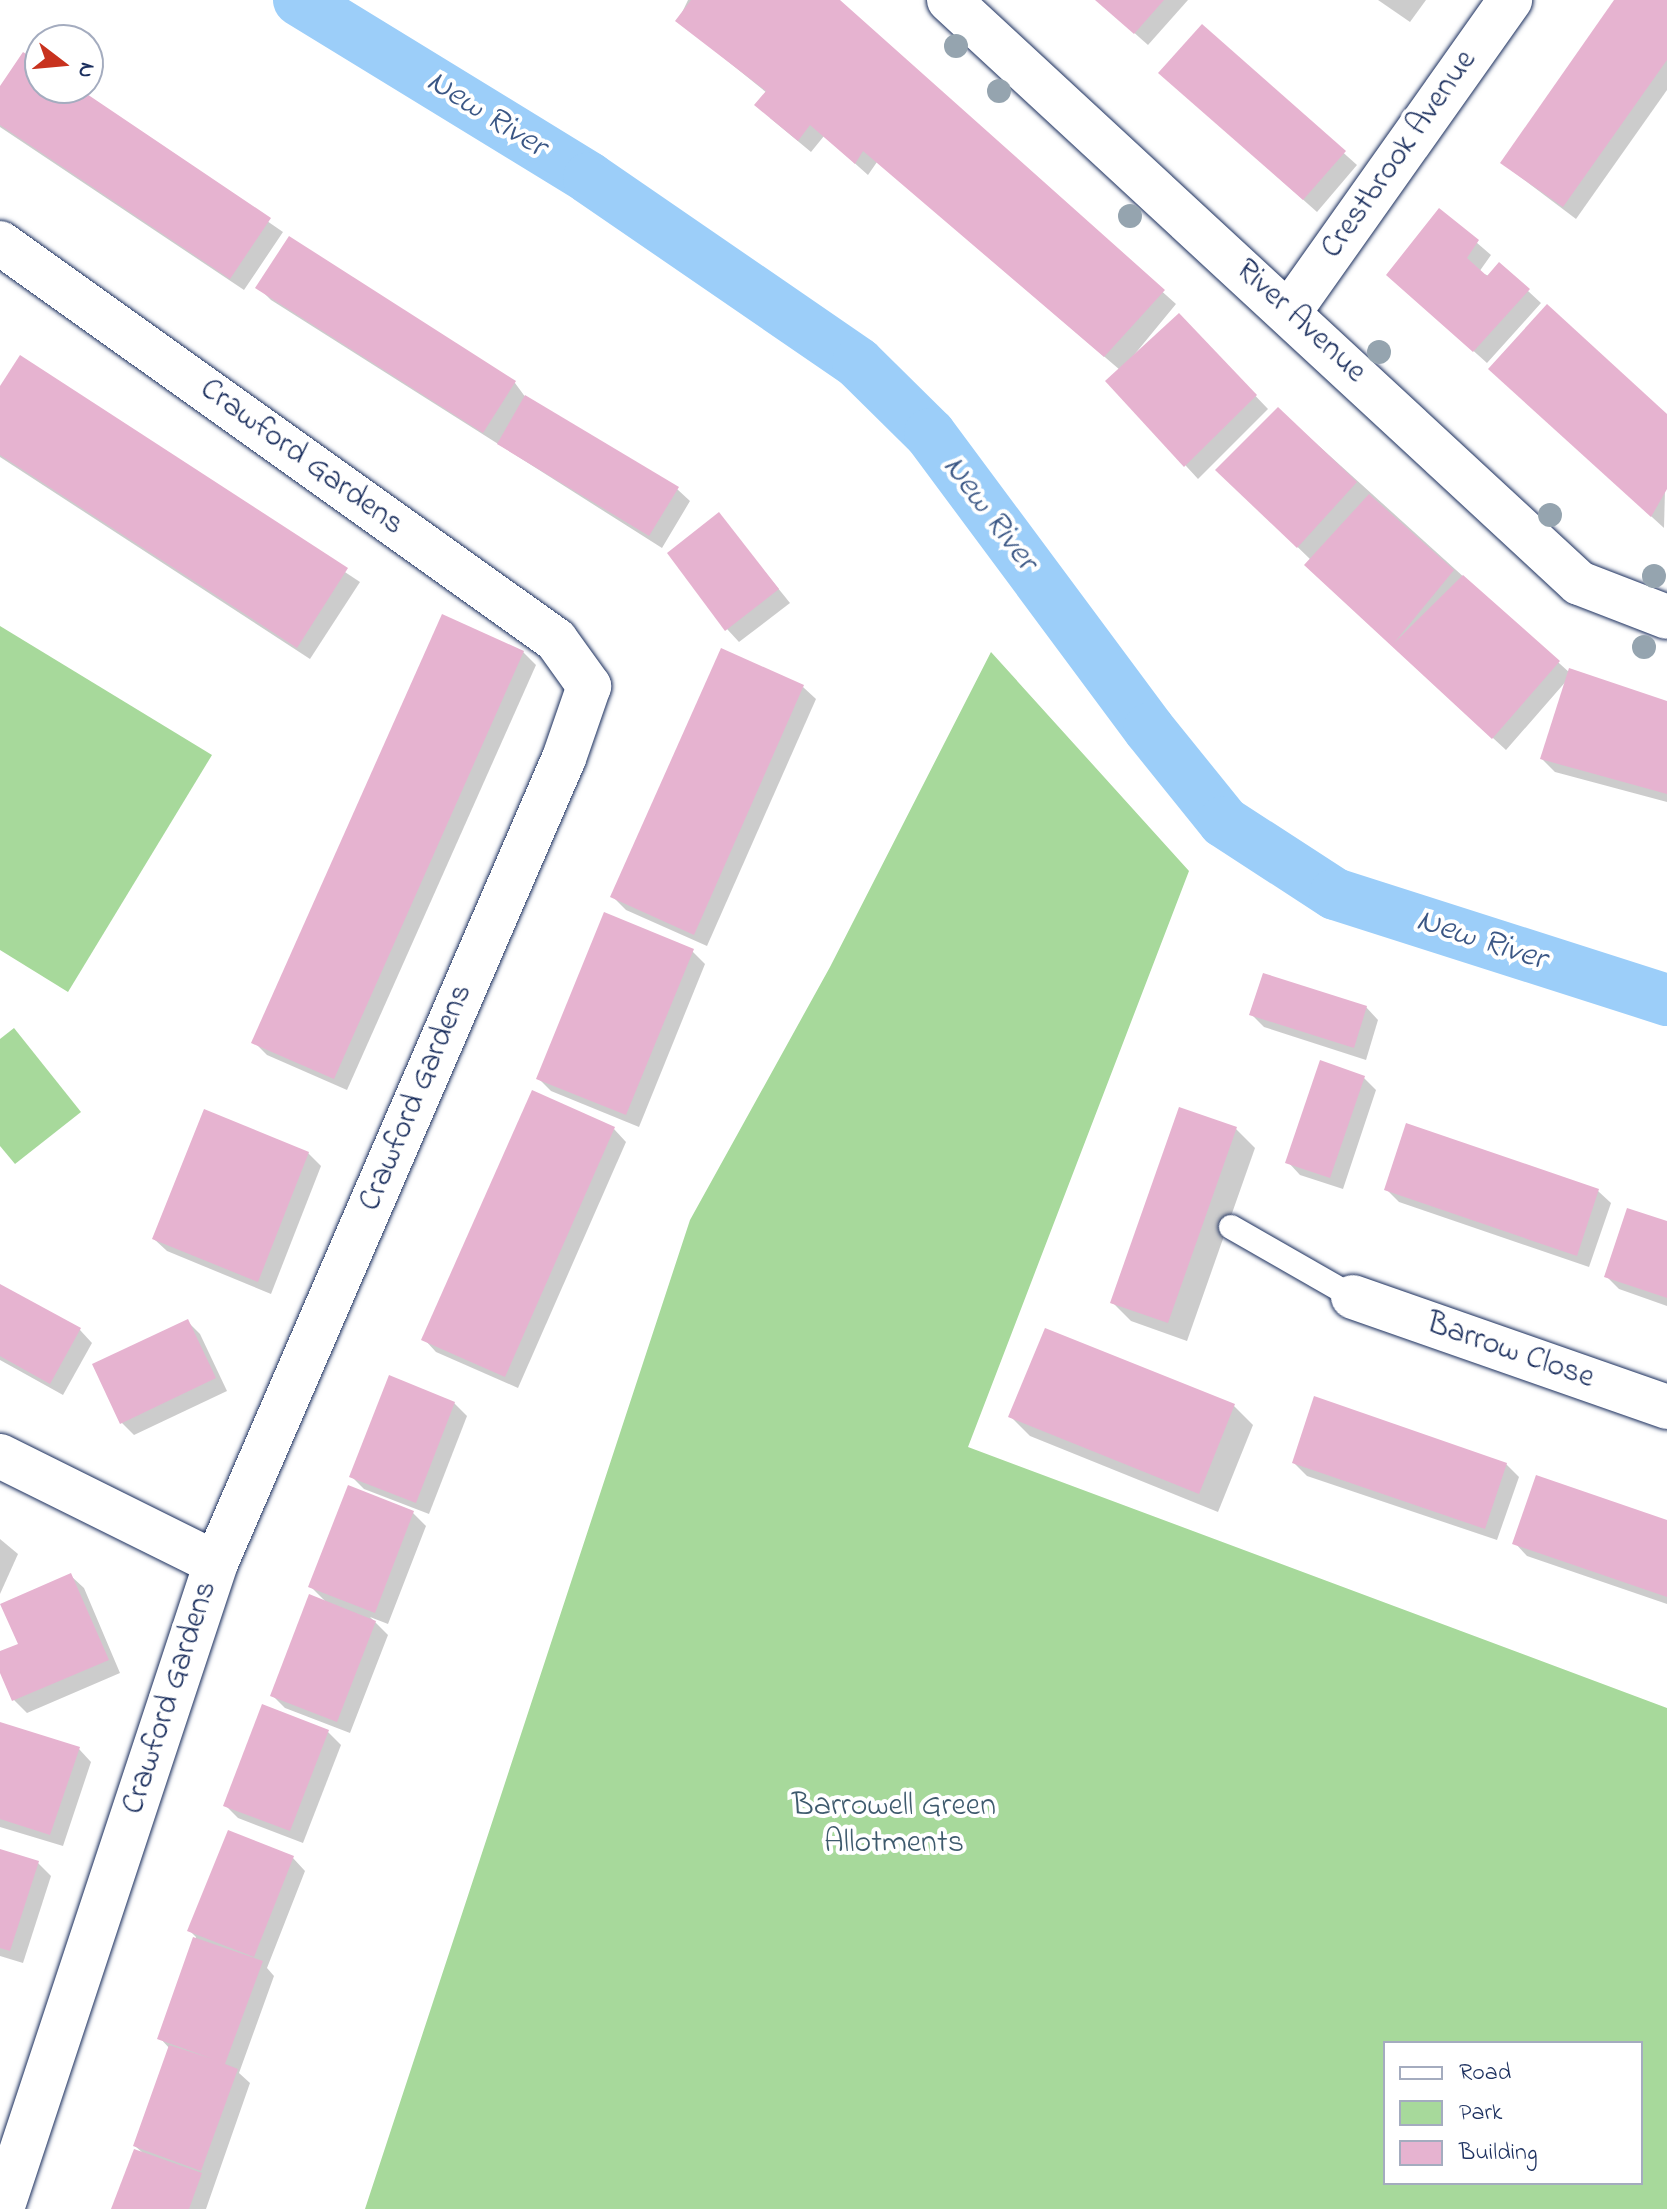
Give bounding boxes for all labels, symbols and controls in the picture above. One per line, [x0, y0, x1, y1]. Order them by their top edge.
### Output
north arrow [24, 24, 104, 104]
street label: Crestbrook Avenue [1314, 43, 1486, 267]
text: N [68, 59, 103, 82]
water label: New River [418, 62, 554, 168]
street label: River Avenue [1227, 252, 1373, 392]
street label: Crawford Gardens [191, 371, 411, 545]
water label: New River [932, 448, 1046, 580]
water label: New River [1411, 901, 1551, 981]
street label: Crawford Gardens [352, 979, 482, 1217]
street label: Barrow Close [1421, 1305, 1599, 1399]
street label: Crawford Gardens [115, 1577, 227, 1819]
park label: Barrowell Green Allotments [792, 1789, 996, 1864]
legend [1383, 2041, 1643, 2185]
text: Road [1459, 2056, 1511, 2091]
text: Park [1459, 2096, 1502, 2131]
text: Building [1459, 2136, 1538, 2171]

